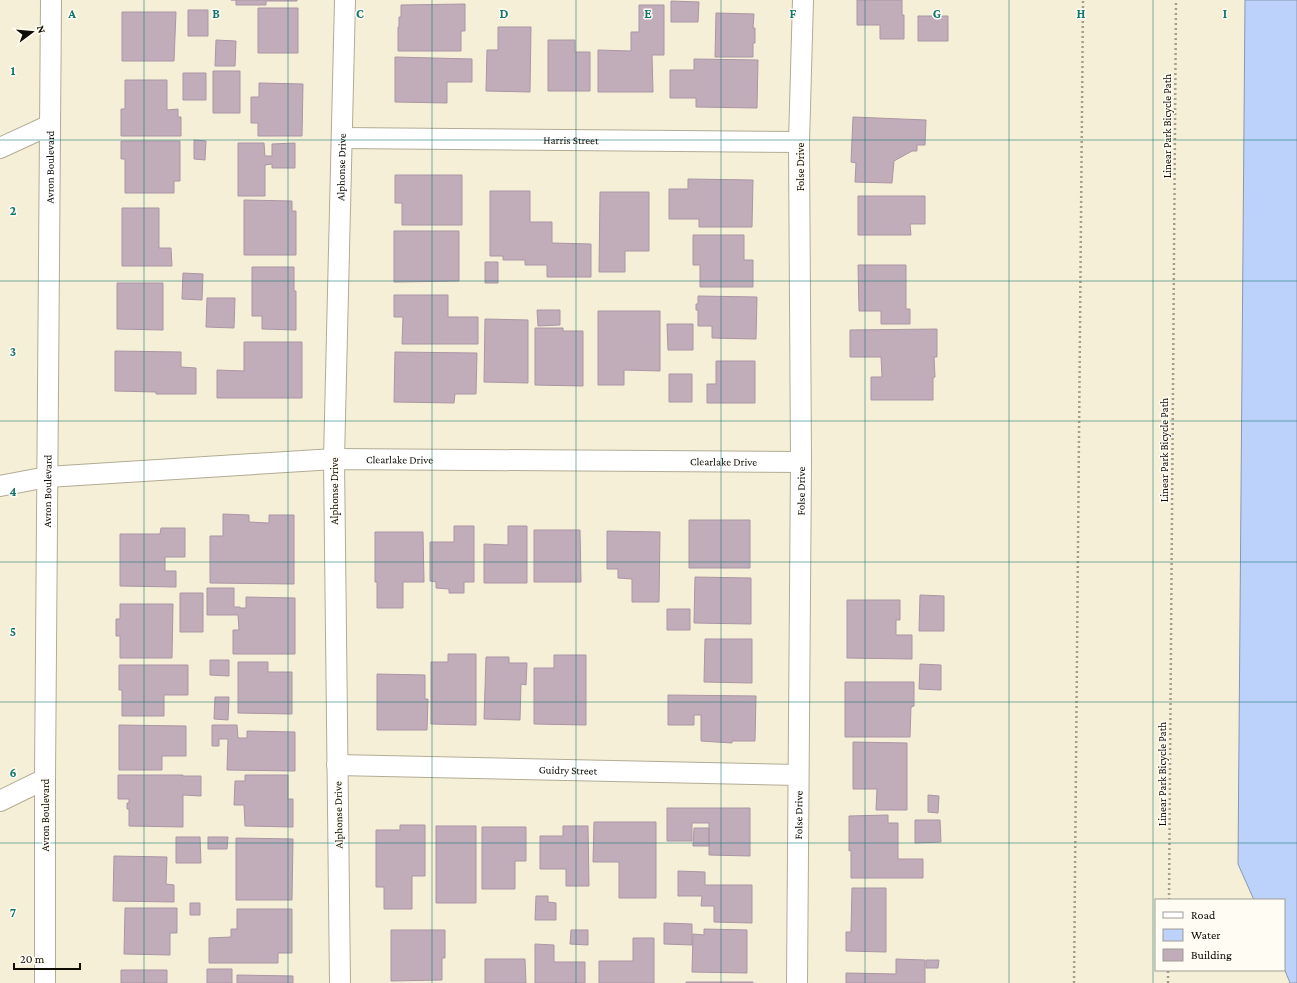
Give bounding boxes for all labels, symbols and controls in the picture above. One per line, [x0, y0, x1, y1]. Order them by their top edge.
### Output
text: A [67, 6, 76, 21]
text: B [212, 6, 220, 21]
text: C [356, 6, 364, 21]
text: D [500, 6, 509, 21]
text: E [644, 6, 652, 21]
text: F [790, 6, 797, 21]
text: G [933, 6, 941, 21]
text: H [1077, 6, 1086, 21]
text: I [1223, 6, 1227, 21]
north arrow [12, 12, 52, 52]
text: N [35, 24, 49, 35]
text: 1 [11, 63, 16, 78]
street label: Linear Park Bicycle Path [1161, 74, 1174, 178]
street label: Avron Boulevard [43, 130, 56, 203]
street label: Alphonse Drive [334, 133, 348, 201]
street label: Harris Street [543, 134, 599, 146]
street label: Folse Drive [794, 143, 806, 191]
text: 2 [10, 203, 17, 218]
text: 3 [10, 344, 16, 359]
street label: Linear Park Bicycle Path [1158, 398, 1171, 502]
street label: Clearlake Drive [366, 453, 433, 466]
street label: Avron Boulevard [41, 454, 54, 527]
street label: Clearlake Drive [690, 455, 757, 468]
street label: Alphonse Drive [328, 457, 341, 525]
street label: Folse Drive [795, 466, 807, 515]
text: 4 [9, 484, 17, 499]
text: 5 [10, 624, 16, 639]
street label: Linear Park Bicycle Path [1156, 722, 1169, 826]
street label: Guidry Street [539, 763, 598, 777]
text: 6 [9, 765, 17, 780]
street label: Avron Boulevard [39, 778, 51, 851]
street label: Alphonse Drive [331, 781, 346, 849]
street label: Folse Drive [792, 790, 804, 839]
legend [1155, 899, 1285, 971]
text: 7 [10, 905, 16, 920]
text: Road [1191, 908, 1216, 922]
text: Water [1191, 928, 1221, 942]
scale bar [14, 945, 80, 971]
text: Building [1191, 948, 1232, 962]
text: 20 m [20, 952, 45, 966]

